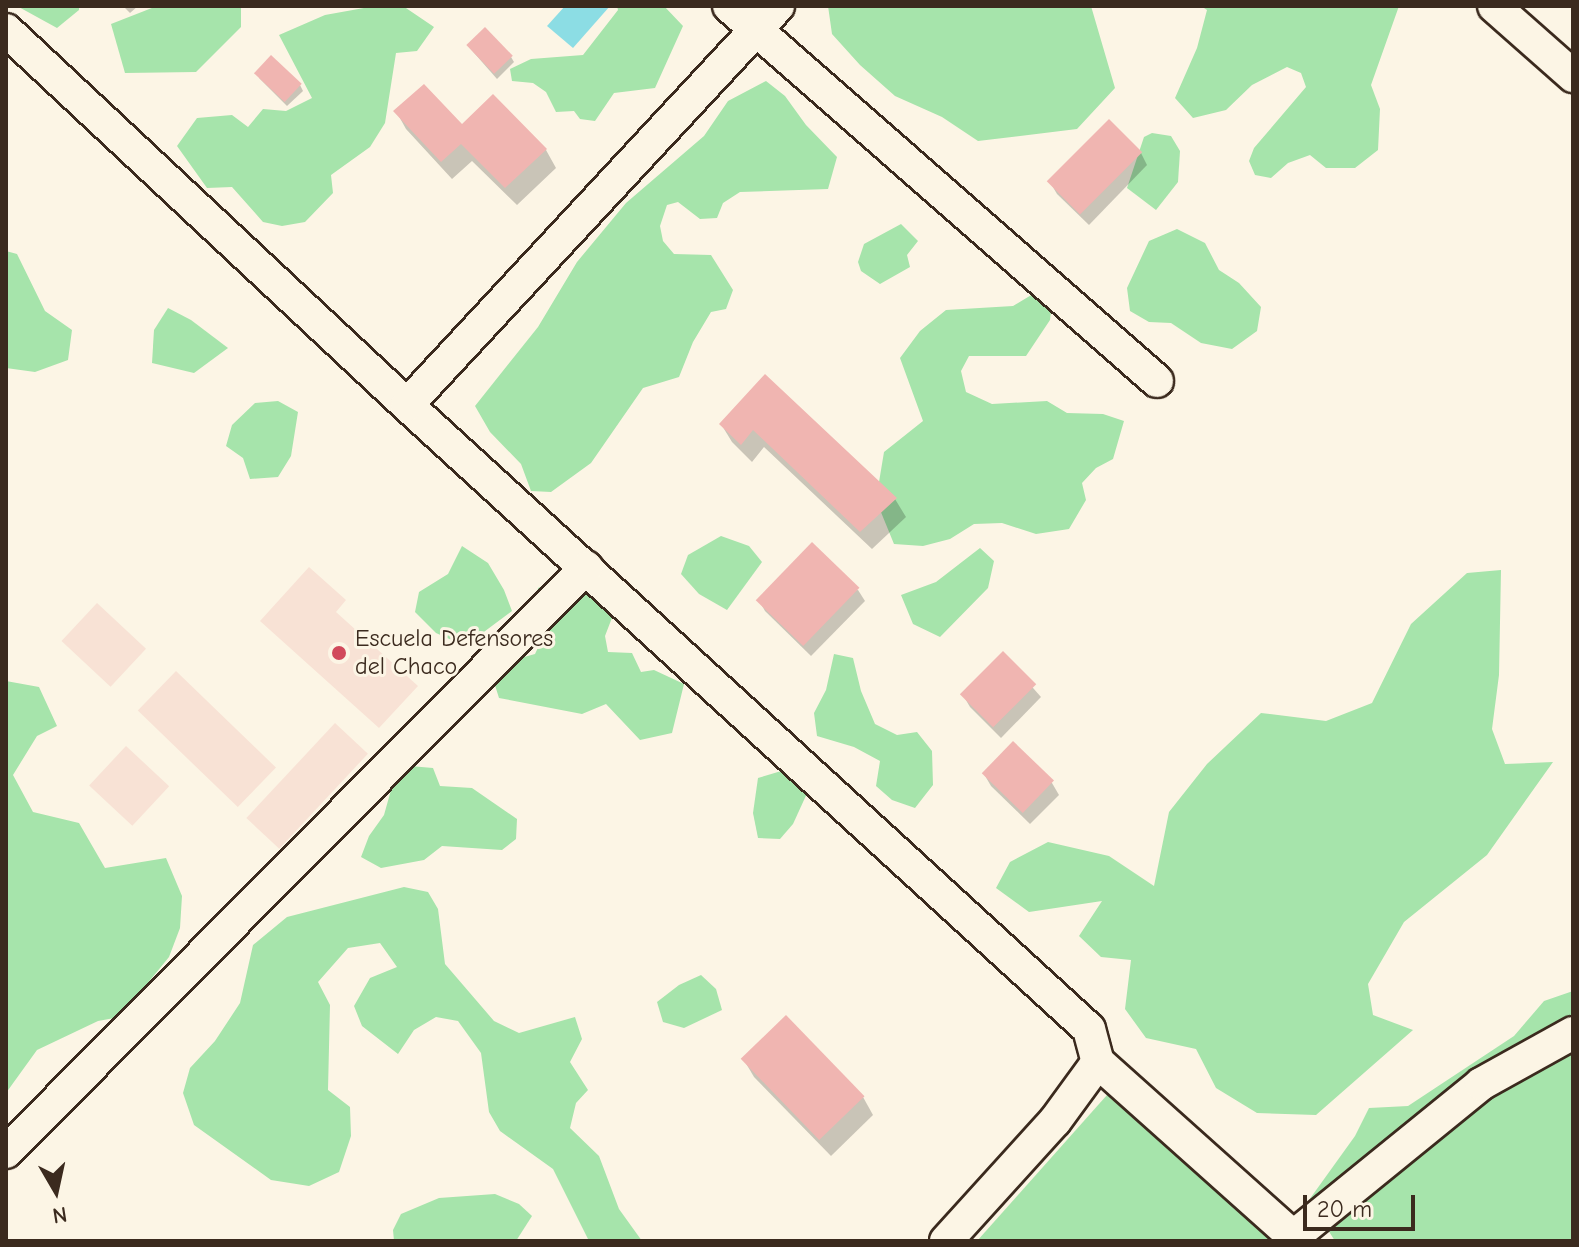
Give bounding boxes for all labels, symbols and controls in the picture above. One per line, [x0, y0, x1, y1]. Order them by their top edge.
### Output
place label: Escuela Defensores del Chaco [355, 625, 553, 681]
marker: Escuela Defensores del Chaco [330, 644, 348, 662]
north arrow [16, 1151, 96, 1231]
scale bar [1307, 1179, 1419, 1229]
text: 20 m [1317, 1195, 1372, 1223]
text: N [51, 1201, 69, 1229]

